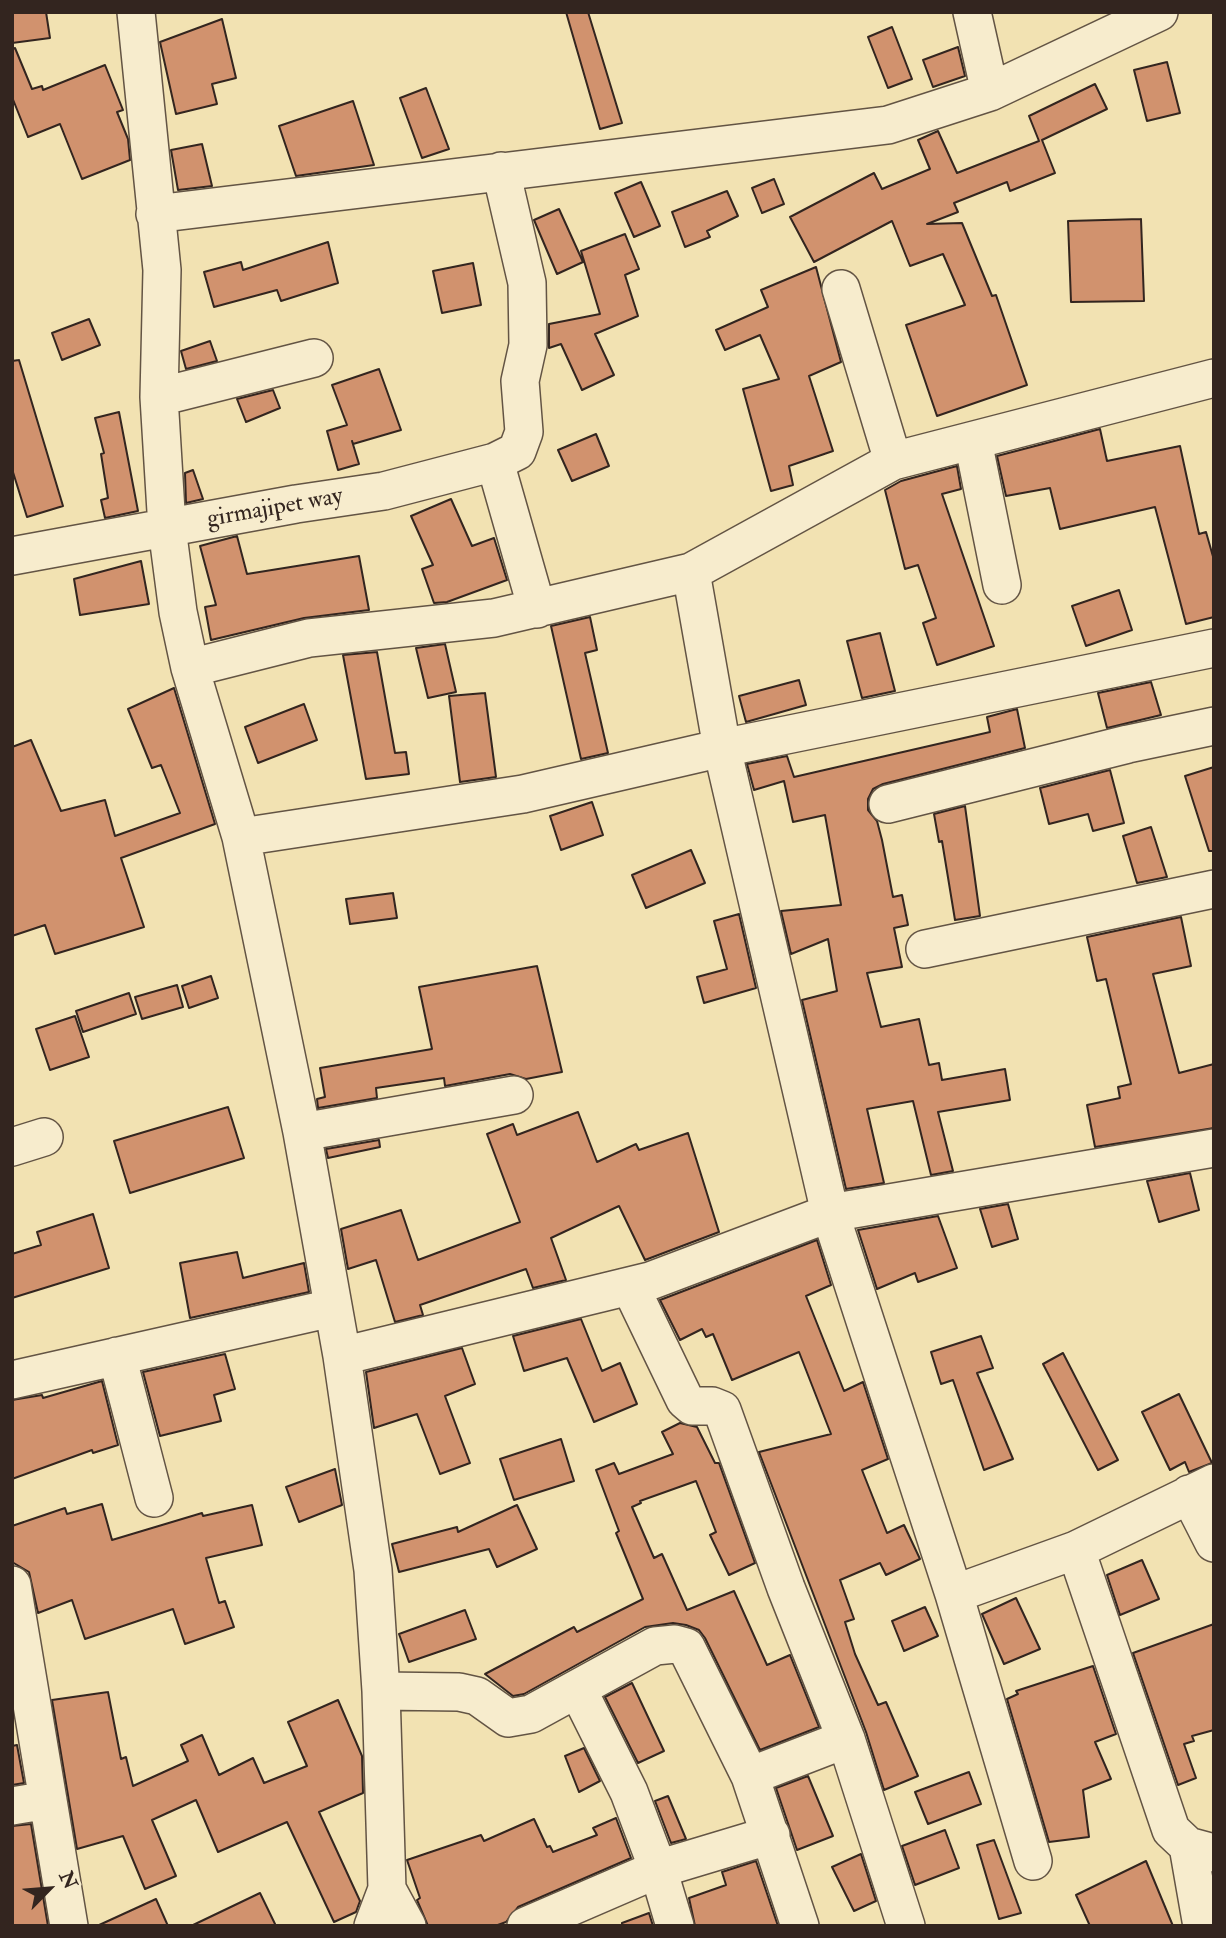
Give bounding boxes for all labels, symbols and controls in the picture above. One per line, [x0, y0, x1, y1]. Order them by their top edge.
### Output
street label: girmajipet way [205, 483, 345, 535]
north arrow [14, 1854, 84, 1924]
text: N [54, 1867, 83, 1893]

